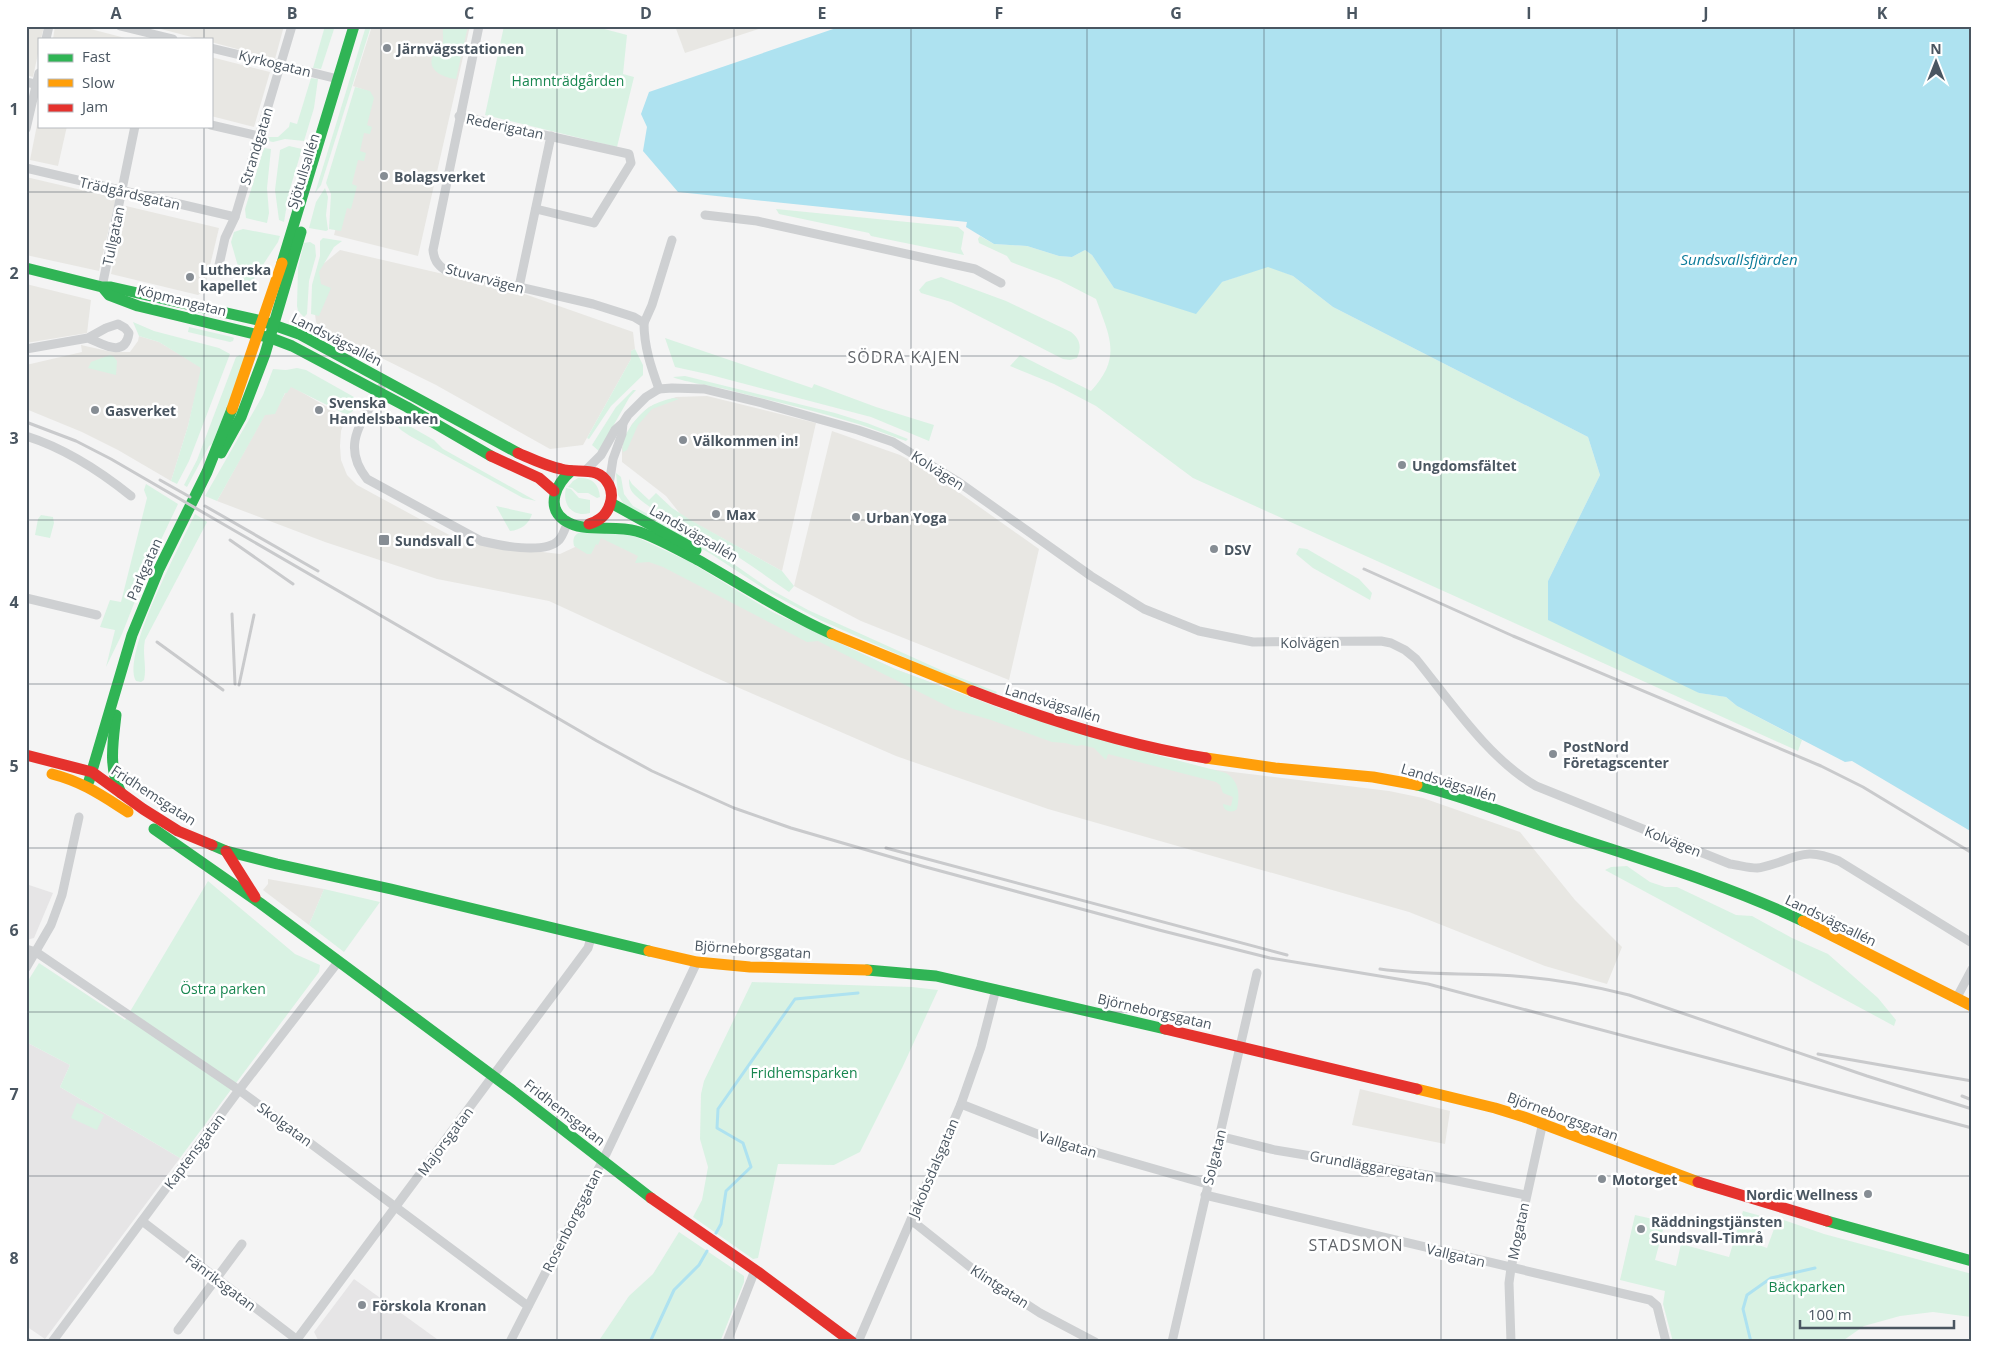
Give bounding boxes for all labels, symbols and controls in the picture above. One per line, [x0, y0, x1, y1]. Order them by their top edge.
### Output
text: A [110, 2, 122, 24]
text: B [287, 2, 297, 24]
text: C [464, 2, 474, 24]
text: D [640, 2, 652, 24]
text: E [818, 2, 827, 24]
text: F [995, 2, 1003, 24]
text: G [1170, 2, 1182, 24]
text: H [1346, 2, 1358, 24]
text: I [1526, 2, 1532, 24]
text: J [1701, 2, 1709, 24]
text: K [1877, 2, 1888, 24]
legend [38, 38, 212, 128]
north arrow [1910, 38, 1960, 88]
place label: Järnvägsstationen [395, 39, 524, 58]
text: N [1930, 39, 1942, 58]
marker: Järnvägsstationen [381, 42, 393, 54]
street label: Kyrkogatan [237, 45, 313, 81]
text: Fast [82, 46, 111, 66]
park label: Hamnträdgården [512, 71, 624, 90]
text: Slow [82, 72, 115, 92]
text: Jam [80, 96, 108, 116]
text: 1 [9, 98, 19, 120]
street label: Strandgatan [235, 105, 277, 187]
street label: Rederigatan [464, 109, 546, 143]
street label: Sjötullsallén [282, 131, 324, 211]
place label: Bolagsverket [394, 167, 485, 186]
marker: Bolagsverket [378, 170, 390, 182]
street label: Trädgårdsgatan [78, 172, 182, 214]
street label: Tullgatan [97, 205, 129, 267]
water label: Sundsvallsfjärden [1680, 249, 1798, 269]
street label: Stuvarvägen [444, 258, 526, 298]
place label: Lutherska kapellet [200, 260, 271, 295]
text: 2 [9, 262, 19, 284]
marker: Lutherska kapellet [184, 271, 196, 283]
street label: Köpmangatan [135, 280, 229, 320]
street label: Landsvägsallén [288, 308, 386, 370]
district label: SÖDRA KAJEN [847, 346, 961, 368]
place label: Svenska Handelsbanken [329, 393, 438, 428]
place label: Gasverket [105, 401, 176, 420]
marker: Gasverket [89, 404, 101, 416]
marker: Svenska Handelsbanken [313, 404, 325, 416]
text: 3 [9, 427, 19, 449]
place label: Välkommen in! [693, 431, 798, 450]
marker: Välkommen in! [677, 434, 689, 446]
street label: Kolvägen [908, 446, 968, 494]
place label: Ungdomsfältet [1412, 456, 1517, 475]
marker: Ungdomsfältet [1396, 459, 1408, 471]
street label: Landsvägsallén [646, 500, 742, 566]
place label: Max [726, 505, 757, 524]
marker: Max [710, 508, 722, 520]
place label: Urban Yoga [866, 508, 947, 527]
marker: Urban Yoga [850, 511, 862, 523]
place label: Sundsvall C [395, 531, 475, 550]
marker: Sundsvall C [377, 533, 391, 547]
street label: Parkgatan [122, 535, 166, 603]
place label: DSV [1224, 540, 1252, 559]
marker: DSV [1208, 543, 1220, 555]
text: 4 [9, 591, 19, 613]
street label: Kolvägen [1280, 633, 1340, 652]
street label: Landsvägsallén [1003, 679, 1103, 727]
place label: PostNord Företagscenter [1563, 737, 1669, 772]
marker: PostNord Företagscenter [1547, 748, 1559, 760]
text: 5 [9, 755, 19, 777]
street label: Landsvägsallén [1399, 758, 1499, 806]
street label: Fridhemsgatan [108, 760, 200, 830]
street label: Kolvägen [1642, 821, 1704, 861]
street label: Landsvägsallén [1782, 890, 1880, 950]
text: 6 [9, 919, 19, 941]
street label: Björneborgsgatan [694, 935, 812, 963]
park label: Östra parken [180, 979, 266, 998]
street label: Björneborgsgatan [1096, 989, 1214, 1033]
park label: Fridhemsparken [751, 1063, 858, 1082]
street label: Fridhemsgatan [521, 1074, 609, 1150]
text: 7 [9, 1083, 19, 1105]
street label: Björneborgsgatan [1505, 1087, 1621, 1145]
street label: Skolgatan [254, 1098, 316, 1150]
street label: Majorsgatan [413, 1103, 477, 1179]
street label: Kaptensgatan [159, 1109, 229, 1193]
street label: Jakobsdalsgatan [903, 1116, 962, 1222]
street label: Vallgatan [1037, 1126, 1099, 1162]
street label: Solgatan [1198, 1127, 1230, 1187]
street label: Grundläggaregatan [1308, 1146, 1436, 1186]
street label: Rosenborgsgatan [538, 1165, 606, 1275]
place label: Motorget [1612, 1170, 1677, 1189]
marker: Motorget [1596, 1173, 1608, 1185]
place label: Nordic Wellness [1746, 1185, 1858, 1204]
marker: Nordic Wellness [1862, 1188, 1874, 1200]
street label: Mogatan [1503, 1201, 1533, 1261]
place label: Räddningstjänsten Sundsvall-Timrå [1651, 1212, 1782, 1247]
marker: Räddningstjänsten Sundsvall-Timrå [1635, 1223, 1647, 1235]
district label: STADSMON [1309, 1234, 1403, 1256]
street label: Vallgatan [1425, 1239, 1487, 1271]
text: 8 [9, 1247, 19, 1269]
street label: Fänriksgatan [182, 1249, 260, 1315]
street label: Klintgatan [967, 1260, 1033, 1312]
park label: Bäckparken [1769, 1277, 1845, 1296]
place label: Förskola Kronan [372, 1296, 487, 1315]
scale bar [1800, 1298, 1954, 1330]
marker: Förskola Kronan [356, 1299, 368, 1311]
text: 100 m [1808, 1304, 1852, 1324]

